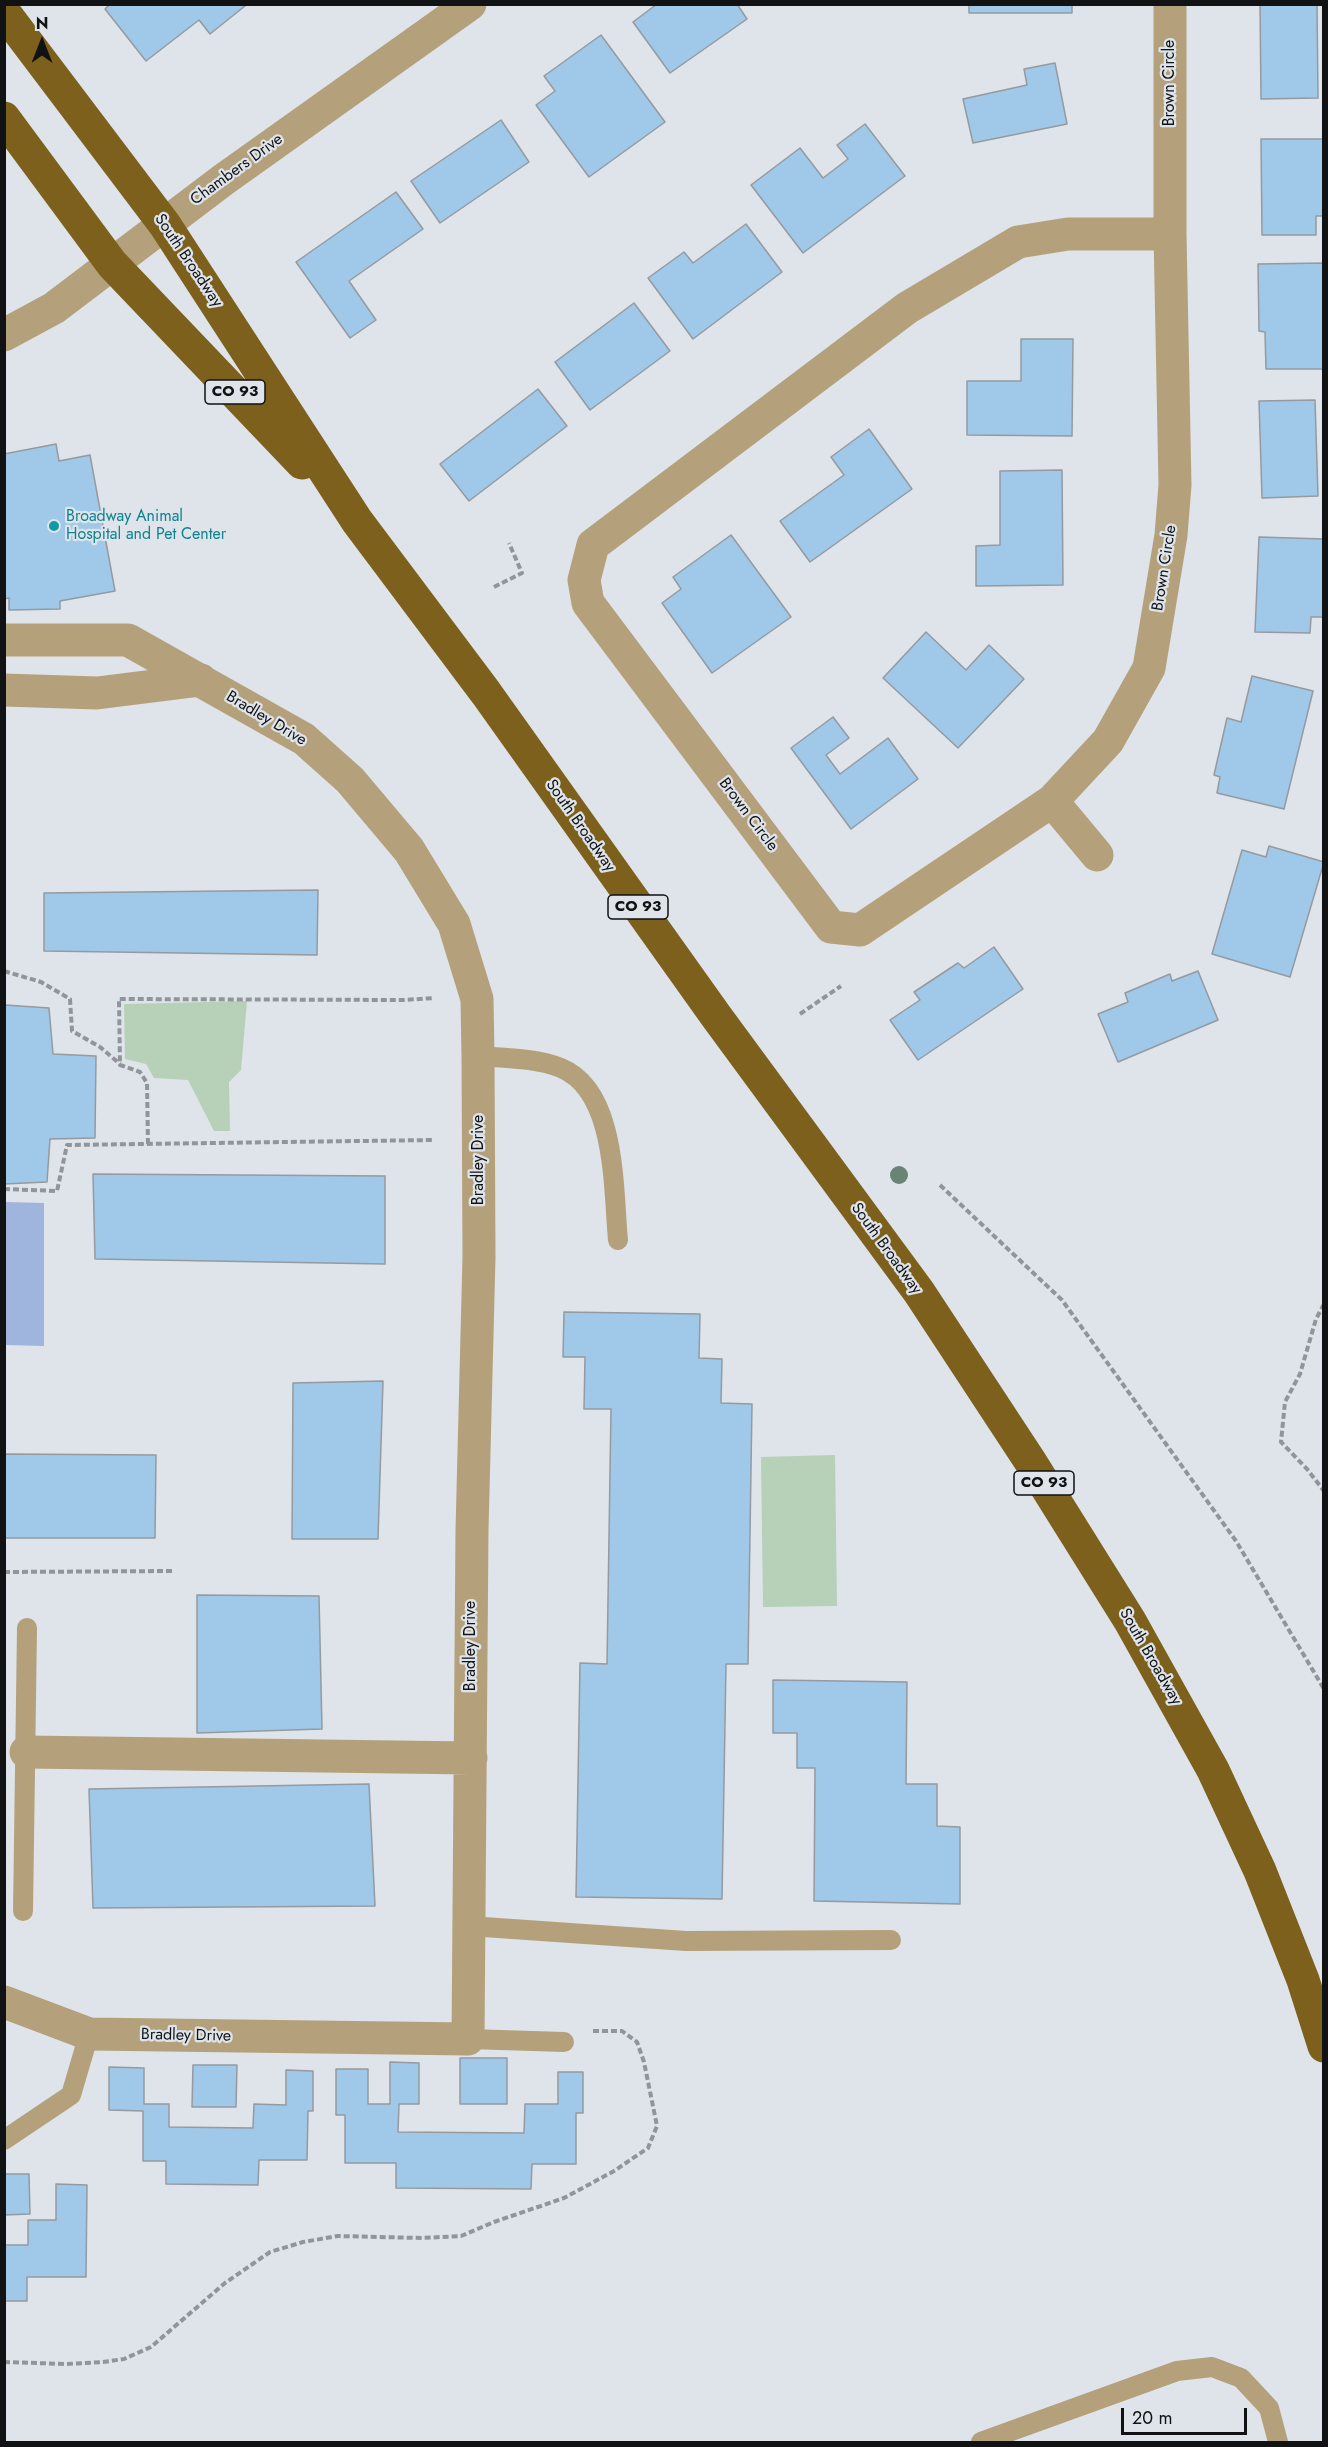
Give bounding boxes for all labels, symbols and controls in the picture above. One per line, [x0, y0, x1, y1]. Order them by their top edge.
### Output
north arrow [12, 12, 72, 72]
text: N [36, 12, 48, 35]
street label: Brown Circle [1160, 40, 1180, 126]
street label: Chambers Drive [187, 130, 287, 210]
street label: South Broadway [150, 211, 226, 311]
road number: CO 93 [205, 380, 265, 404]
place label: Broadway Animal Hospital and Pet Center [66, 507, 226, 545]
marker: Broadway Animal Hospital and Pet Center [47, 519, 61, 533]
street label: Brown Circle [1149, 524, 1181, 612]
street label: Bradley Drive [222, 688, 310, 750]
street label: Brown Circle [714, 775, 782, 855]
street label: South Broadway [541, 776, 619, 876]
road number: CO 93 [608, 895, 668, 919]
street label: Bradley Drive [469, 1115, 489, 1205]
street label: South Broadway [846, 1200, 926, 1298]
road number: CO 93 [1014, 1471, 1074, 1495]
street label: Bradley Drive [461, 1601, 481, 1691]
street label: South Broadway [1115, 1605, 1185, 1709]
street label: Bradley Drive [141, 2026, 231, 2046]
scale bar [1124, 2396, 1250, 2434]
text: 20 m [1132, 2405, 1172, 2431]

